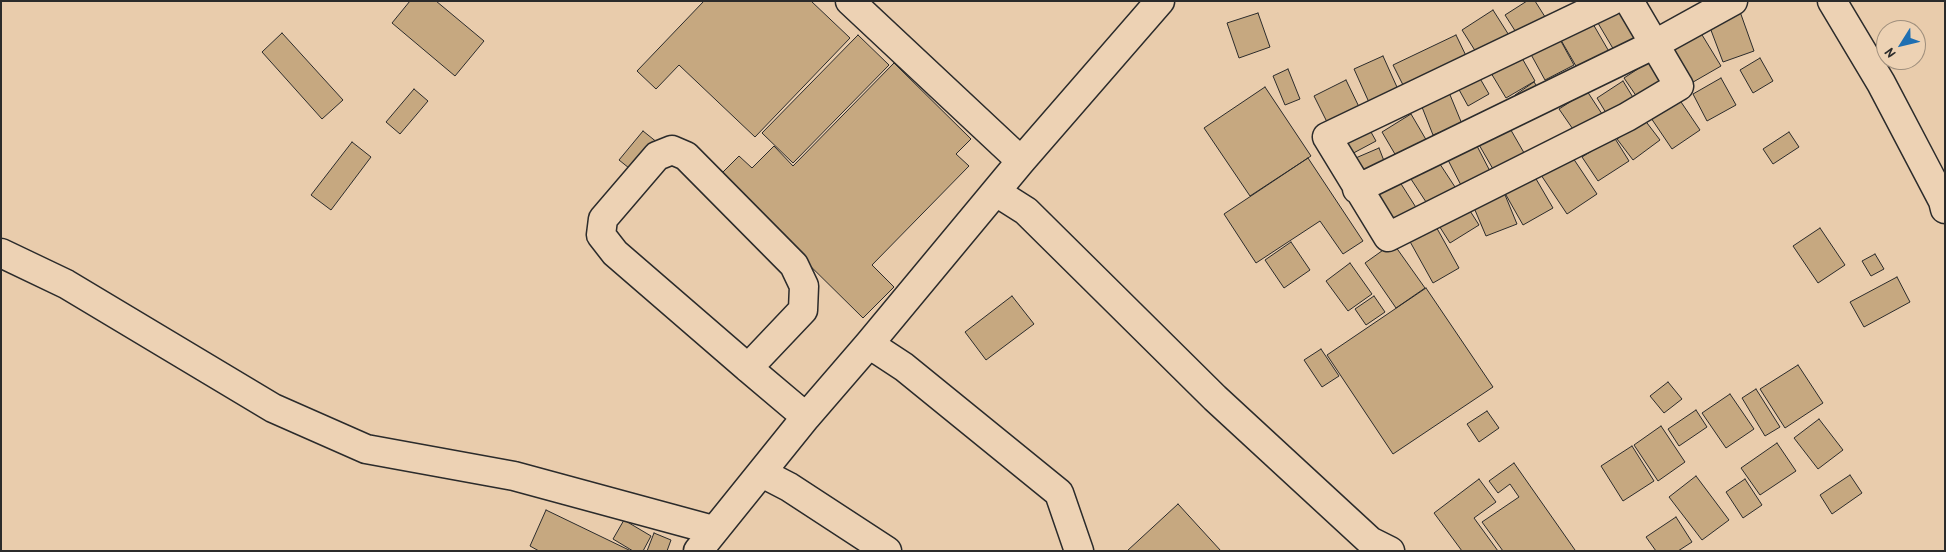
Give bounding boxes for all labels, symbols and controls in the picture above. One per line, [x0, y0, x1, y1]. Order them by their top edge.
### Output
north arrow [1876, 20, 1926, 70]
text: N [1879, 45, 1899, 62]

